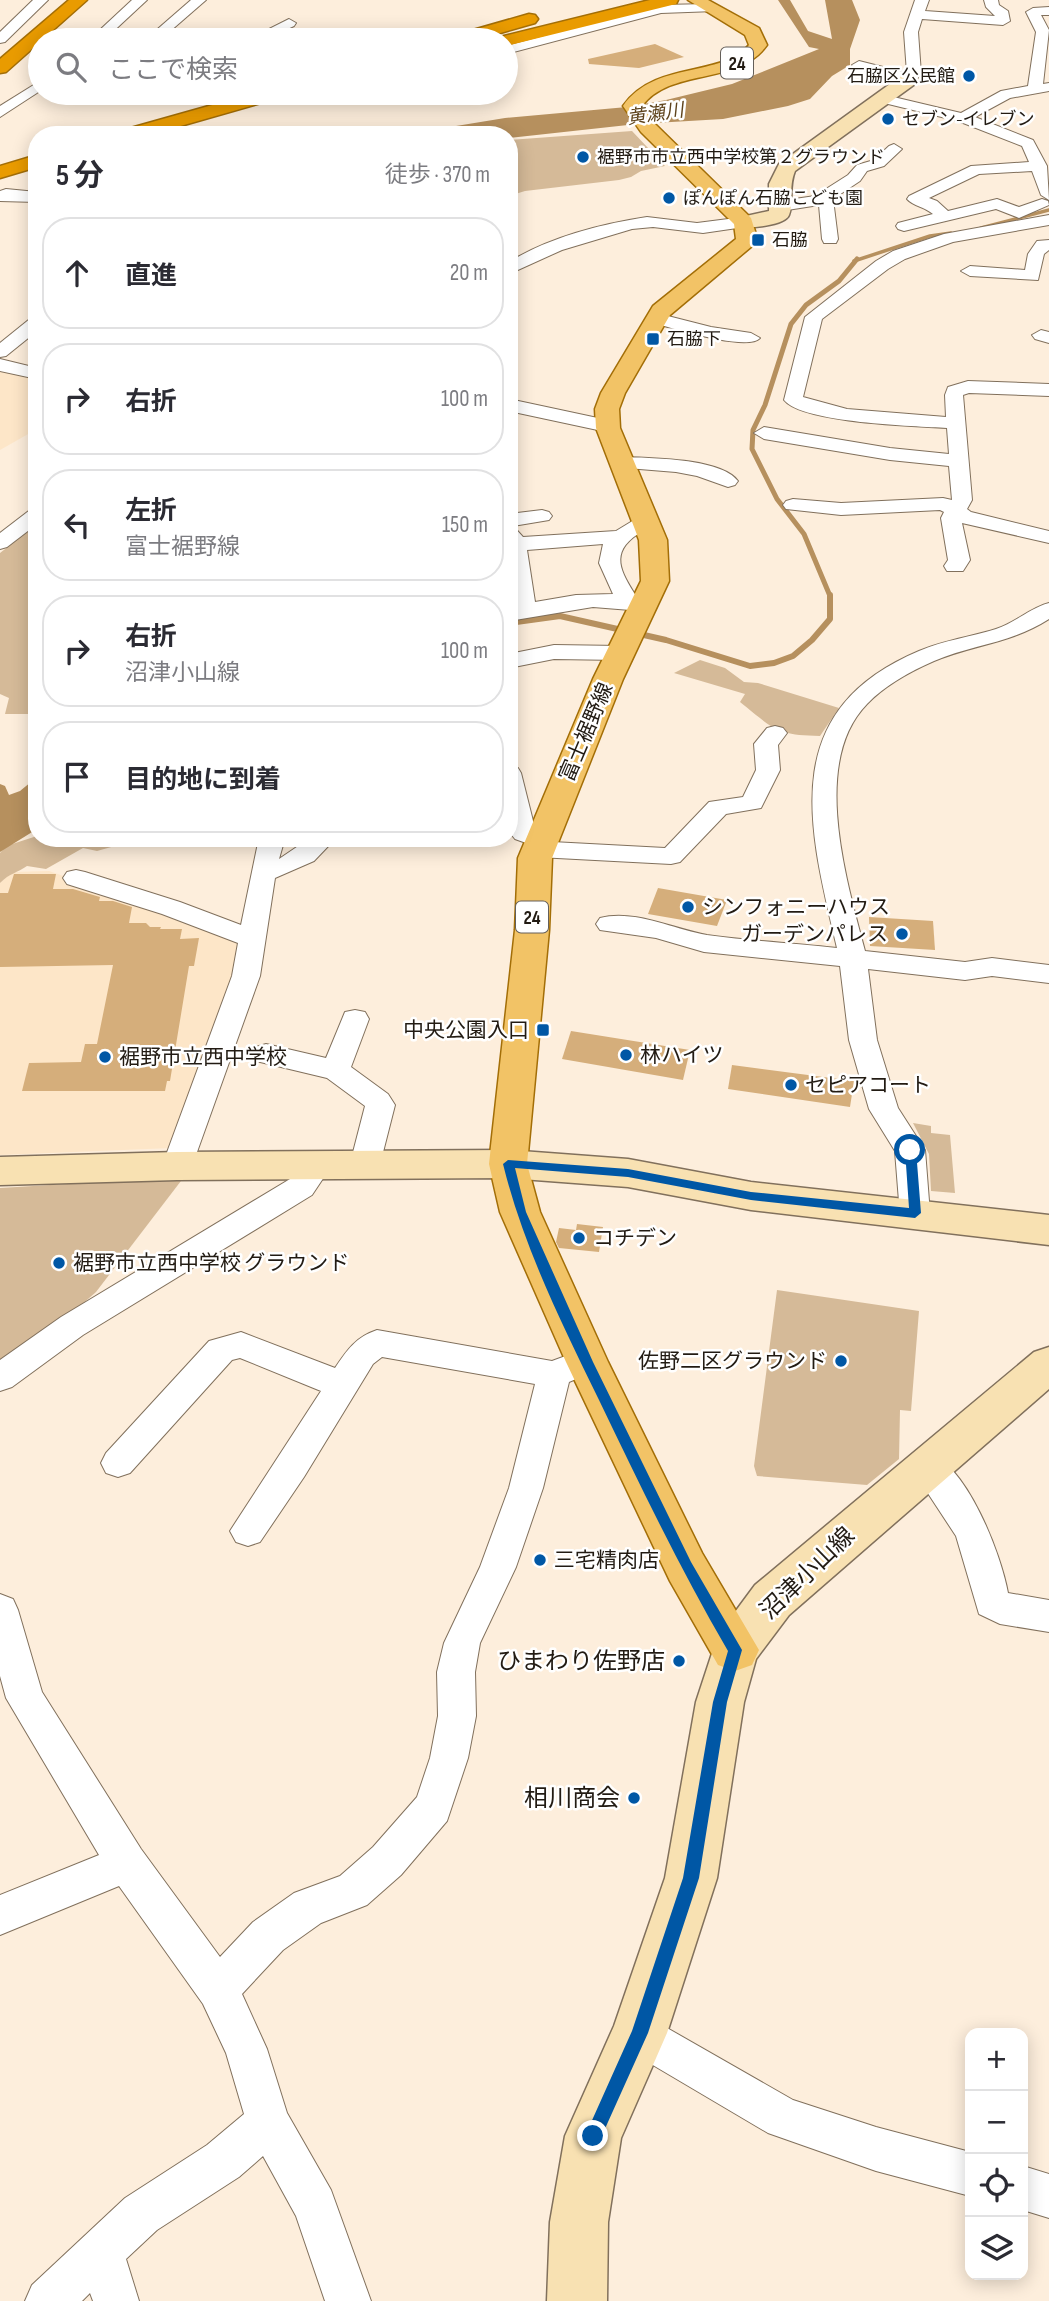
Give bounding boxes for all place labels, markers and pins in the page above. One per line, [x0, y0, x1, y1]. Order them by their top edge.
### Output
place label: 石脇区公民館 [847, 66, 955, 87]
marker: 石脇区公民館 [961, 68, 977, 84]
place label: セブン-イレブン [902, 109, 1035, 130]
marker: セブン-イレブン [880, 111, 896, 127]
place label: 裾野市市立西中学校第２グラウンド [597, 147, 885, 168]
marker: 裾野市市立西中学校第２グラウンド [575, 149, 591, 165]
place label: ぽんぽん石脇こども園 [683, 188, 863, 209]
marker: ぽんぽん石脇こども園 [661, 190, 677, 206]
place label: 石脇 [772, 230, 808, 251]
marker: 石脇 [750, 232, 766, 248]
place label: 石脇下 [667, 329, 721, 350]
marker: 石脇下 [645, 331, 661, 347]
place label: シンフォニーハウス [702, 895, 890, 920]
marker: シンフォニーハウス [680, 899, 696, 915]
place label: ガーデンパレス [741, 922, 888, 947]
marker: ガーデンパレス [894, 926, 910, 942]
place label: 中央公園入口 [403, 1018, 529, 1043]
marker: 中央公園入口 [535, 1022, 551, 1038]
place label: 林ハイツ [640, 1043, 724, 1068]
place label: 裾野市立西中学校 [119, 1045, 287, 1070]
marker: 林ハイツ [618, 1047, 634, 1063]
marker: 裾野市立西中学校 [97, 1049, 113, 1065]
place label: セピアコート [805, 1073, 931, 1098]
marker: セピアコート [783, 1077, 799, 1093]
place label: コチデン [593, 1226, 677, 1251]
marker: コチデン [571, 1230, 587, 1246]
place label: 裾野市立西中学校 グラウンド [73, 1251, 349, 1276]
marker: 裾野市立西中学校 グラウンド [51, 1255, 67, 1271]
place label: 佐野二区グラウンド [638, 1349, 827, 1374]
marker: 佐野二区グラウンド [833, 1353, 849, 1369]
place label: 三宅精肉店 [554, 1548, 659, 1573]
marker: 三宅精肉店 [532, 1552, 548, 1568]
place label: ひまわり佐野店 [497, 1647, 665, 1676]
marker: ひまわり佐野店 [671, 1653, 687, 1669]
place label: 相川商会 [524, 1784, 620, 1813]
marker: 相川商会 [626, 1790, 642, 1806]

